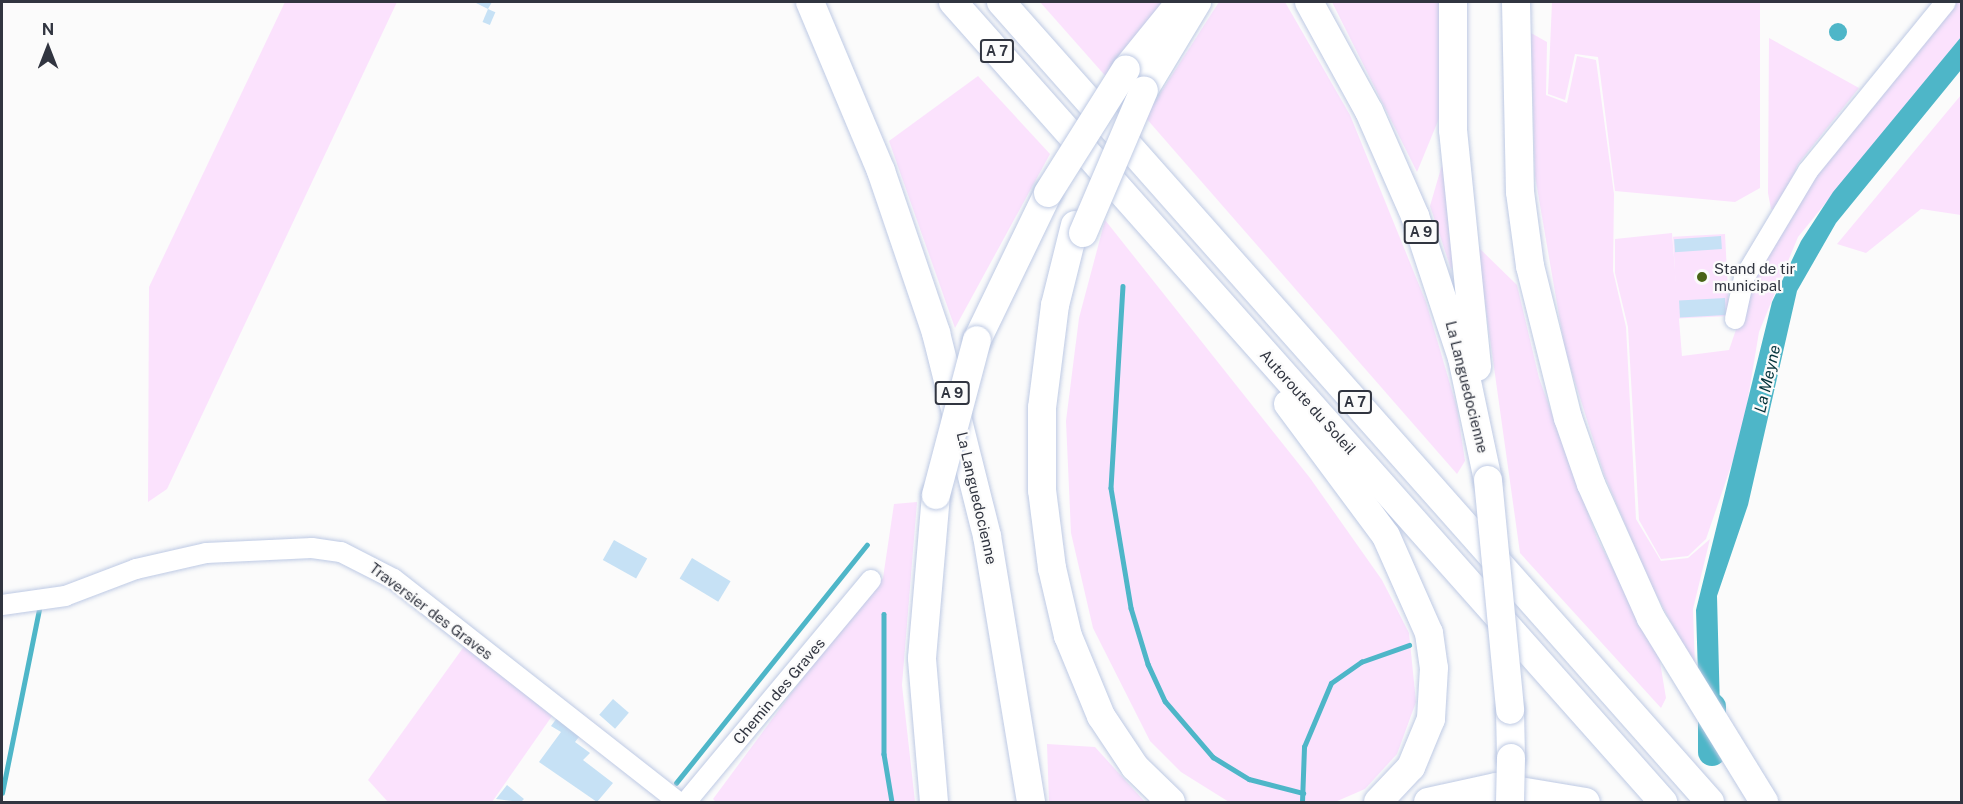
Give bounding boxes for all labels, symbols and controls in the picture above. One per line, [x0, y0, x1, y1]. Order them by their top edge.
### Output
north arrow [18, 18, 78, 78]
text: N [42, 20, 54, 39]
road number: A 7 [979, 40, 1015, 62]
road number: A 9 [1403, 221, 1439, 243]
place label: Stand de tir municipal [1714, 259, 1796, 294]
marker: Stand de tir municipal [1695, 270, 1709, 284]
street label: La Languedocienne [1442, 319, 1492, 455]
water label: La Meyne [1751, 343, 1785, 415]
street label: Autoroute du Soleil [1256, 346, 1360, 458]
road number: A 9 [934, 382, 970, 404]
road number: A 7 [1337, 391, 1373, 413]
street label: La Languedocienne [953, 430, 1001, 566]
street label: Traversier des Graves [366, 559, 496, 663]
street label: Chemin des Graves [729, 634, 829, 748]

